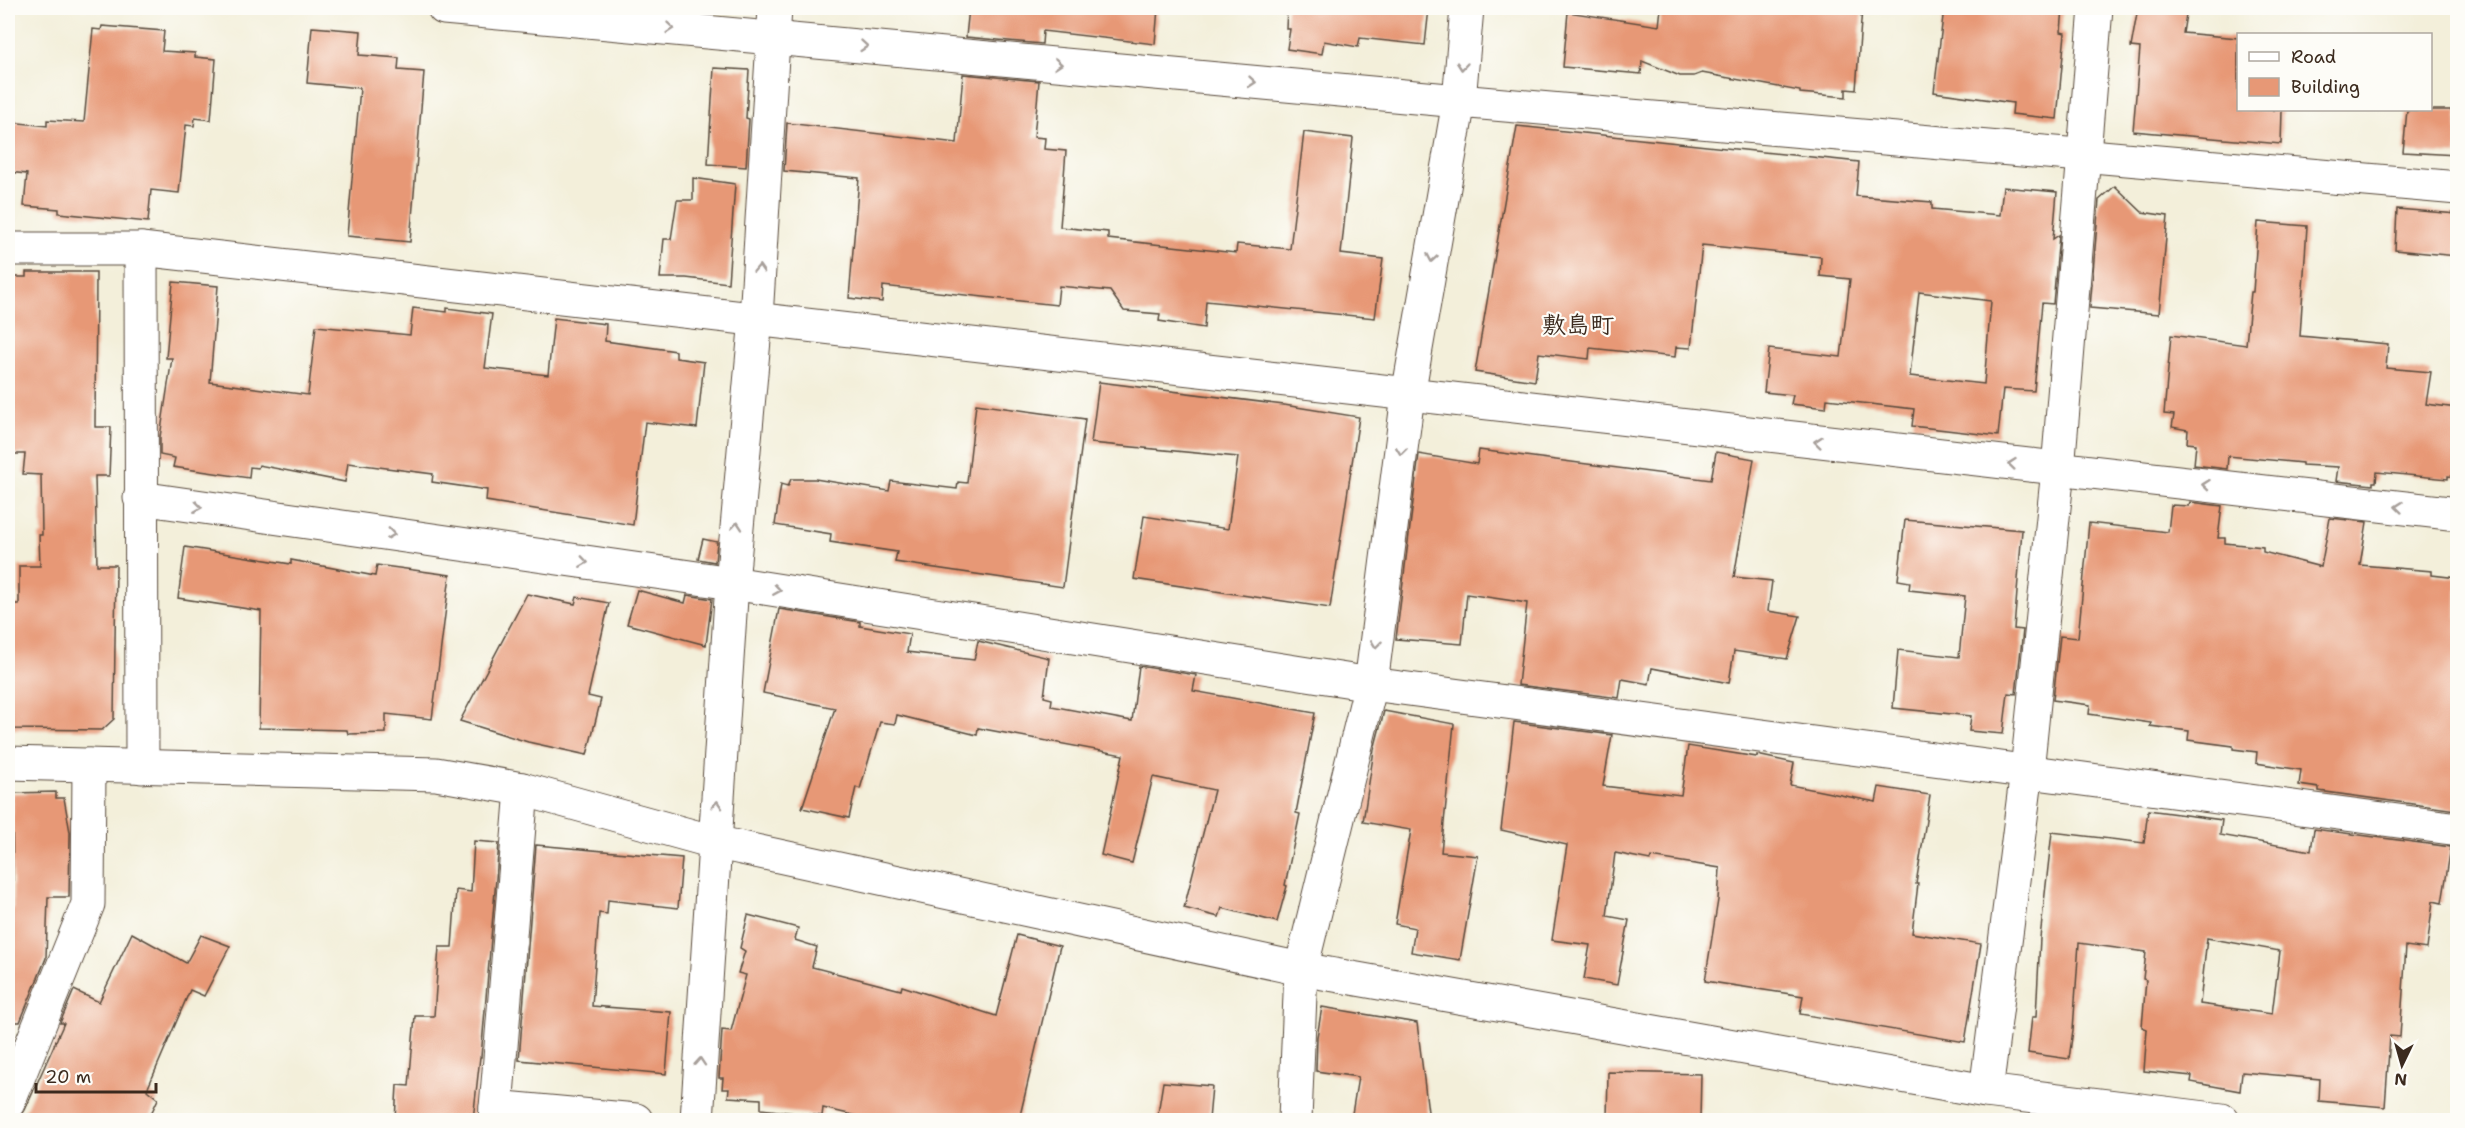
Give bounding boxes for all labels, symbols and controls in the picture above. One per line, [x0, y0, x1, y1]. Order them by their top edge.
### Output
one-way arrow [665, 21, 674, 34]
legend [2237, 33, 2432, 111]
one-way arrow [860, 39, 869, 52]
text: Road [2291, 45, 2336, 69]
one-way arrow [1054, 57, 1063, 70]
one-way arrow [1456, 61, 1469, 70]
one-way arrow [1248, 75, 1257, 88]
text: Building [2291, 75, 2360, 99]
one-way arrow [1426, 253, 1439, 263]
one-way arrow [752, 265, 765, 274]
district label: 敷島町 [1542, 309, 1614, 341]
one-way arrow [1813, 436, 1823, 448]
one-way arrow [1395, 446, 1407, 455]
one-way arrow [2007, 458, 2016, 470]
one-way arrow [2201, 480, 2210, 492]
one-way arrow [194, 500, 203, 512]
one-way arrow [2395, 501, 2404, 514]
one-way arrow [730, 522, 743, 531]
one-way arrow [387, 528, 396, 540]
one-way arrow [580, 556, 589, 568]
one-way arrow [773, 584, 782, 596]
one-way arrow [1370, 640, 1383, 649]
one-way arrow [710, 800, 723, 809]
north arrow [2372, 1035, 2432, 1095]
scale bar [36, 1056, 156, 1094]
one-way arrow [694, 1058, 707, 1067]
text: 20 m [45, 1065, 91, 1089]
text: N [2394, 1068, 2408, 1090]

